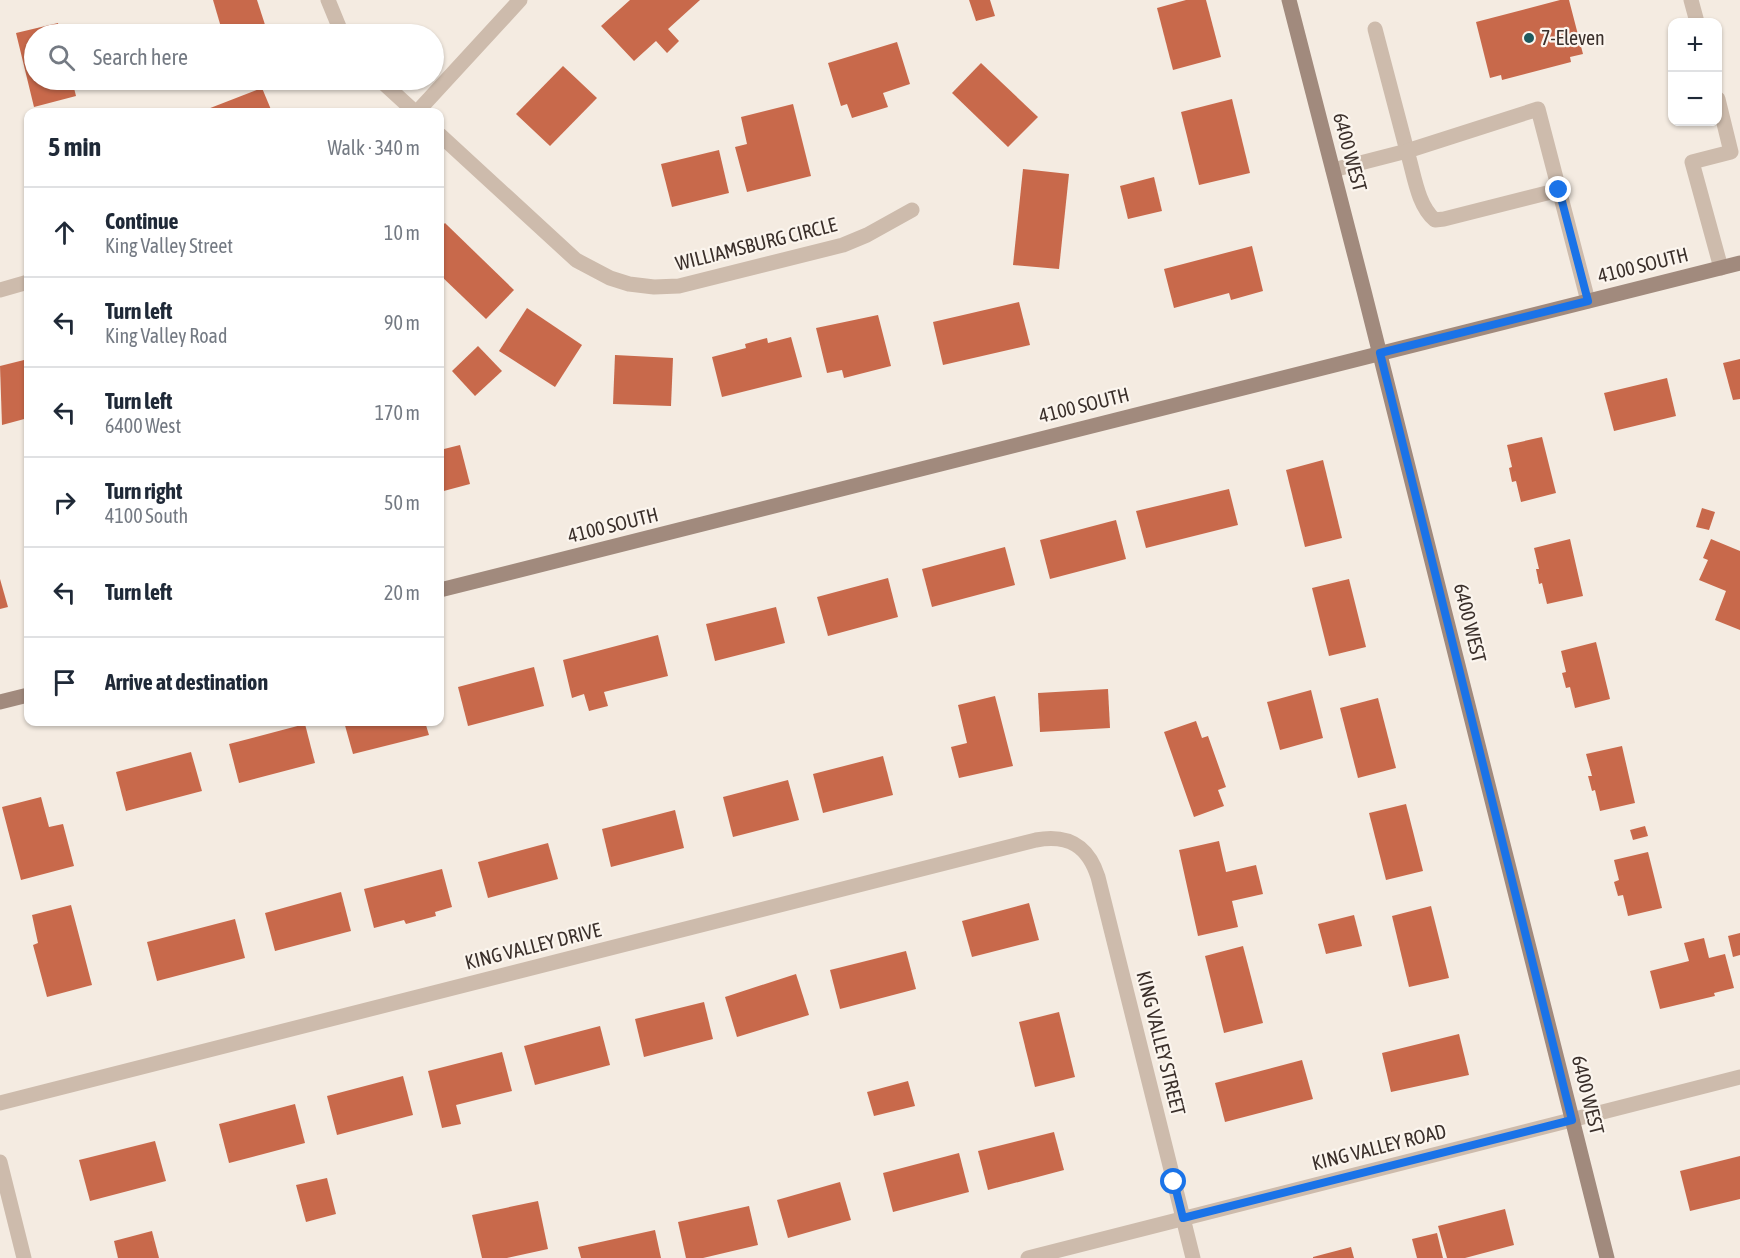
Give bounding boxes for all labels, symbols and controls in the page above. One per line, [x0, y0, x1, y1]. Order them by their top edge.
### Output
map controls [1668, 18, 1722, 126]
button: + [1668, 18, 1722, 72]
search box [24, 24, 444, 90]
place label: 7-Eleven [1541, 26, 1605, 49]
marker: 7-Eleven [1522, 31, 1536, 45]
icon: search [45, 41, 78, 74]
text: Search here [93, 44, 188, 70]
button: − [1668, 72, 1722, 126]
street label: 6400 WEST [1329, 110, 1372, 194]
text: 5 min [48, 132, 101, 162]
text: Walk · 340 m [328, 136, 420, 159]
route end [1545, 176, 1571, 202]
text: Continue [105, 208, 179, 234]
street label: WILLIAMSBURG CIRCLE [673, 212, 839, 275]
icon: ahead [48, 216, 81, 249]
text: 10 m [384, 221, 420, 244]
text: King Valley Street [105, 234, 233, 257]
street label: 4100 SOUTH [1595, 242, 1691, 287]
text: Turn left [105, 298, 172, 324]
icon: left [48, 306, 81, 339]
text: 90 m [384, 311, 420, 334]
text: King Valley Road [105, 324, 227, 347]
street label: 4100 SOUTH [1036, 382, 1132, 427]
text: Turn left [105, 388, 172, 414]
icon: left [48, 396, 81, 429]
text: 170 m [375, 401, 420, 424]
text: 6400 West [105, 414, 181, 437]
text: Turn right [105, 478, 182, 504]
icon: right [48, 486, 81, 519]
text: 50 m [384, 491, 420, 514]
street label: 4100 SOUTH [565, 502, 661, 547]
text: 4100 South [105, 504, 188, 527]
icon: left [48, 576, 81, 609]
text: Turn left [105, 579, 172, 605]
text: 20 m [384, 581, 420, 604]
street label: 6400 WEST [1450, 581, 1491, 665]
icon: arrive [48, 666, 81, 699]
text: Arrive at destination [105, 669, 268, 695]
street label: KING VALLEY DRIVE [462, 917, 604, 974]
street label: KING VALLEY STREET [1132, 968, 1191, 1118]
street label: 6400 WEST [1568, 1053, 1609, 1137]
street label: KING VALLEY ROAD [1309, 1119, 1448, 1174]
route start [1160, 1168, 1186, 1194]

